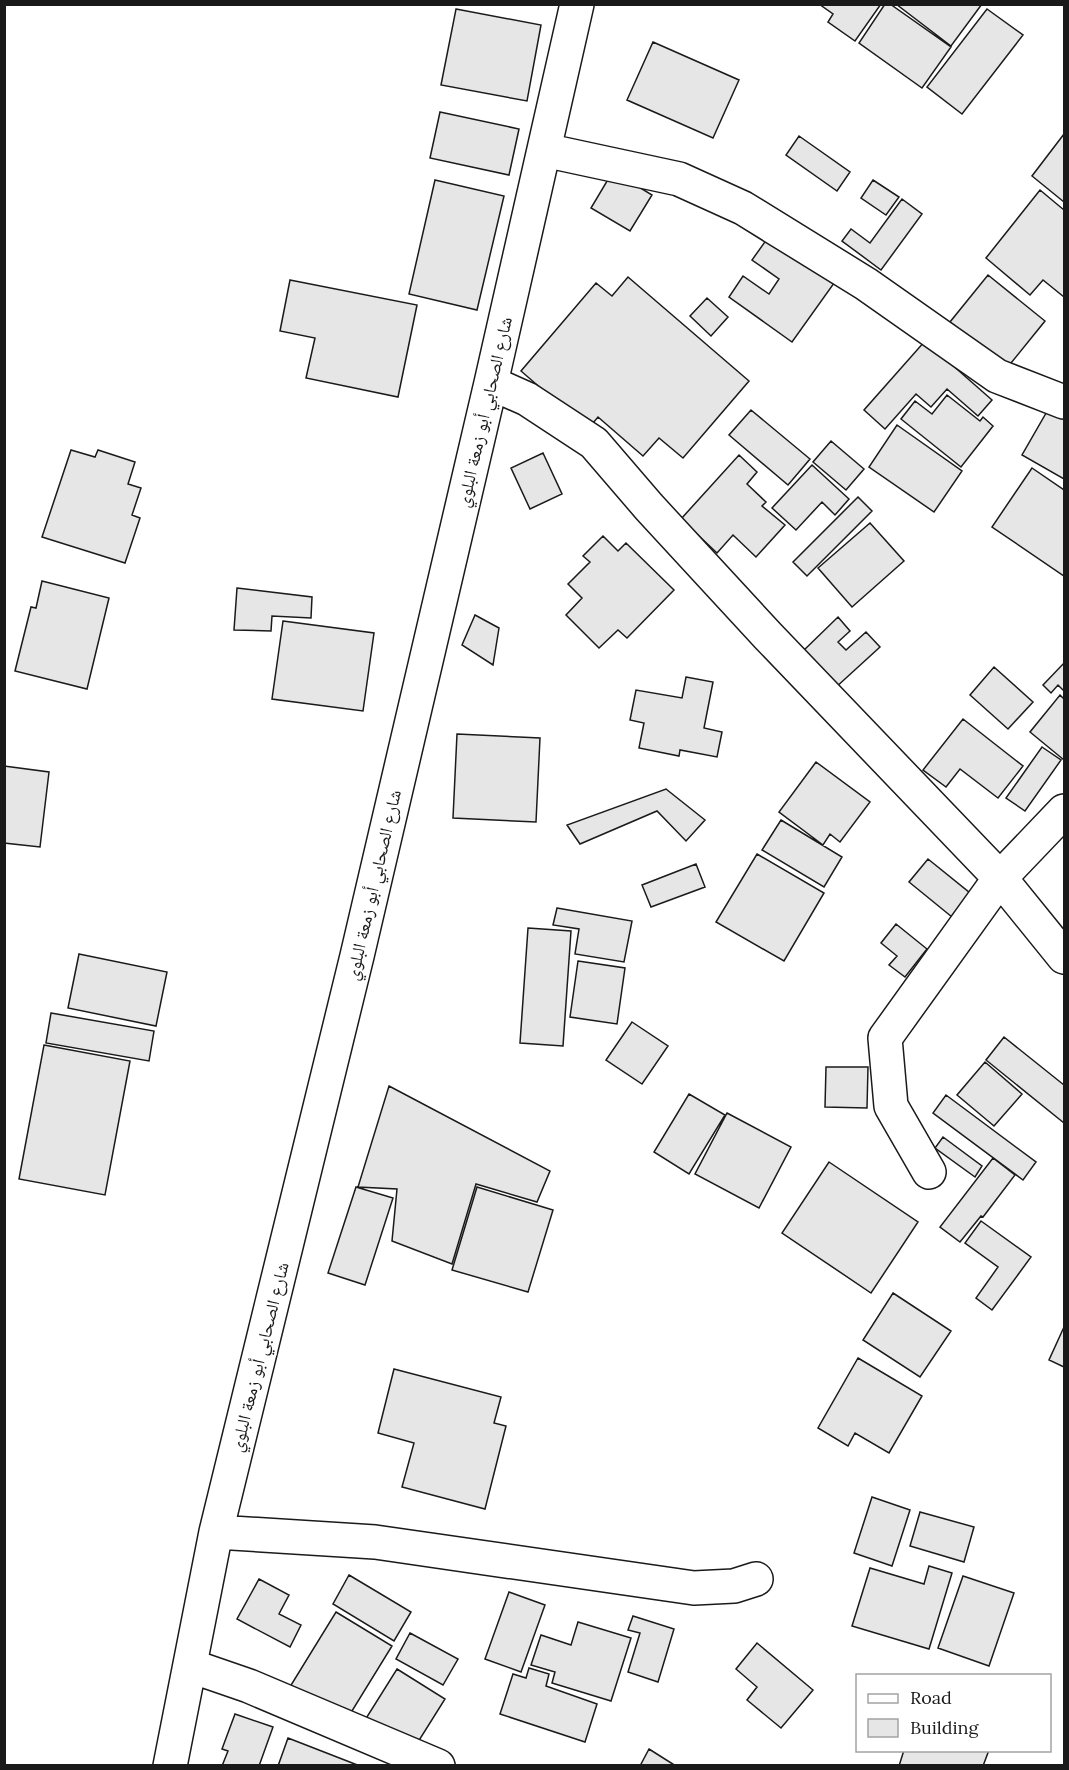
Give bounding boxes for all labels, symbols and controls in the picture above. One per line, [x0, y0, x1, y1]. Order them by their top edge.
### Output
street label: شارع الصحابي أبو زمعة البلوي [451, 314, 521, 510]
street label: شارع الصحابي أبو زمعة البلوي [340, 787, 410, 983]
street label: شارع الصحابي أبو زمعة البلوي [224, 1260, 297, 1455]
legend [856, 1674, 1051, 1752]
text: Road [910, 1686, 952, 1709]
text: Building [910, 1716, 980, 1739]

